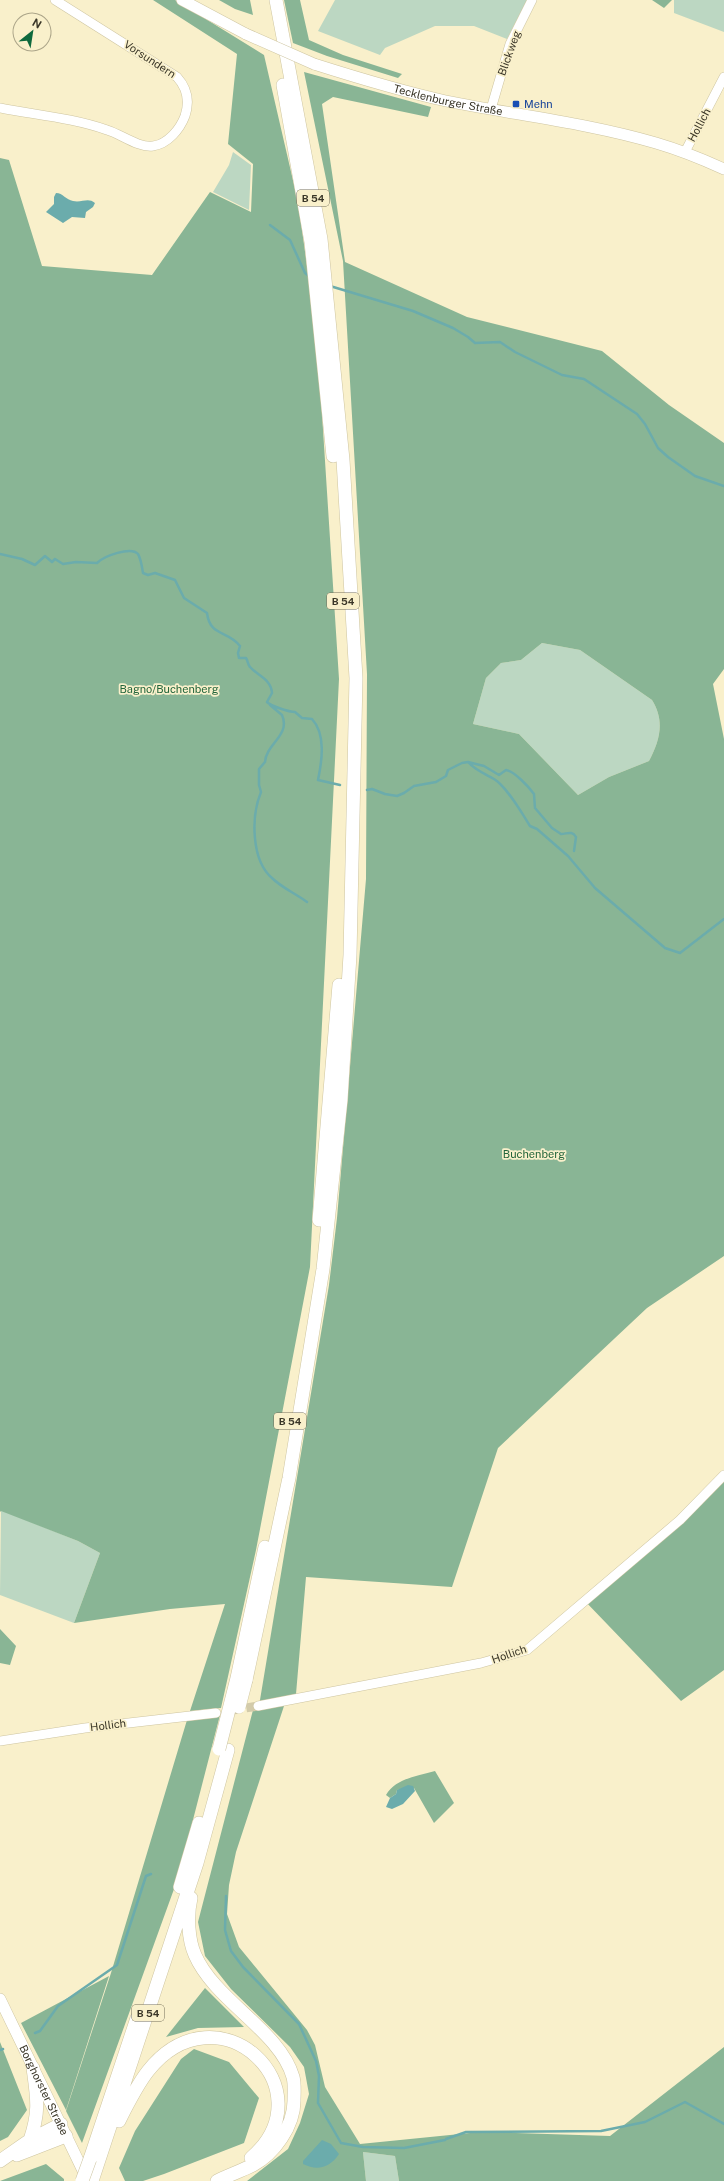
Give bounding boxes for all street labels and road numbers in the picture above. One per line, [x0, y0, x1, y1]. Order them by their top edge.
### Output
street label: Blickweg [495, 29, 523, 77]
street label: Vorsundern [122, 38, 178, 80]
street label: Tecklenburger Straße [392, 82, 504, 117]
street label: Hollich [685, 106, 713, 144]
road number: B 54 [297, 190, 329, 206]
road number: B 54 [327, 593, 359, 609]
road number: B 54 [274, 1413, 306, 1429]
street label: Hollich [490, 1642, 528, 1666]
street label: Hollich [89, 1717, 127, 1733]
road number: B 54 [132, 2005, 164, 2021]
street label: Borghorster Straße [17, 2043, 71, 2137]

